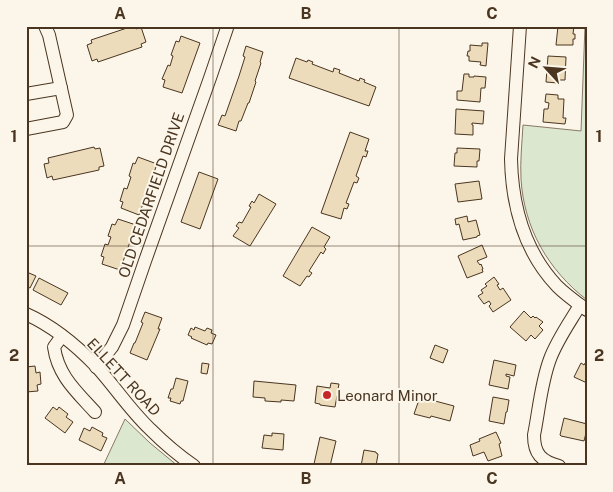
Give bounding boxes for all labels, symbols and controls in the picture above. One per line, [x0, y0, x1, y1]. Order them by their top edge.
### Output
text: A [114, 4, 126, 23]
text: B [301, 4, 312, 23]
text: C [486, 4, 498, 23]
north arrow [520, 42, 570, 92]
text: N [525, 54, 544, 71]
street label: OLD CEDARFIELD DRIVE [115, 110, 187, 280]
text: 1 [11, 127, 17, 146]
text: 1 [596, 127, 602, 146]
street label: ELLETT ROAD [84, 335, 164, 419]
text: 2 [9, 346, 19, 365]
text: 2 [594, 346, 604, 365]
place label: Leonard Minor [337, 387, 438, 404]
marker: Leonard Minor [321, 389, 333, 401]
text: A [114, 469, 126, 488]
text: B [301, 469, 312, 488]
text: C [486, 469, 498, 488]

